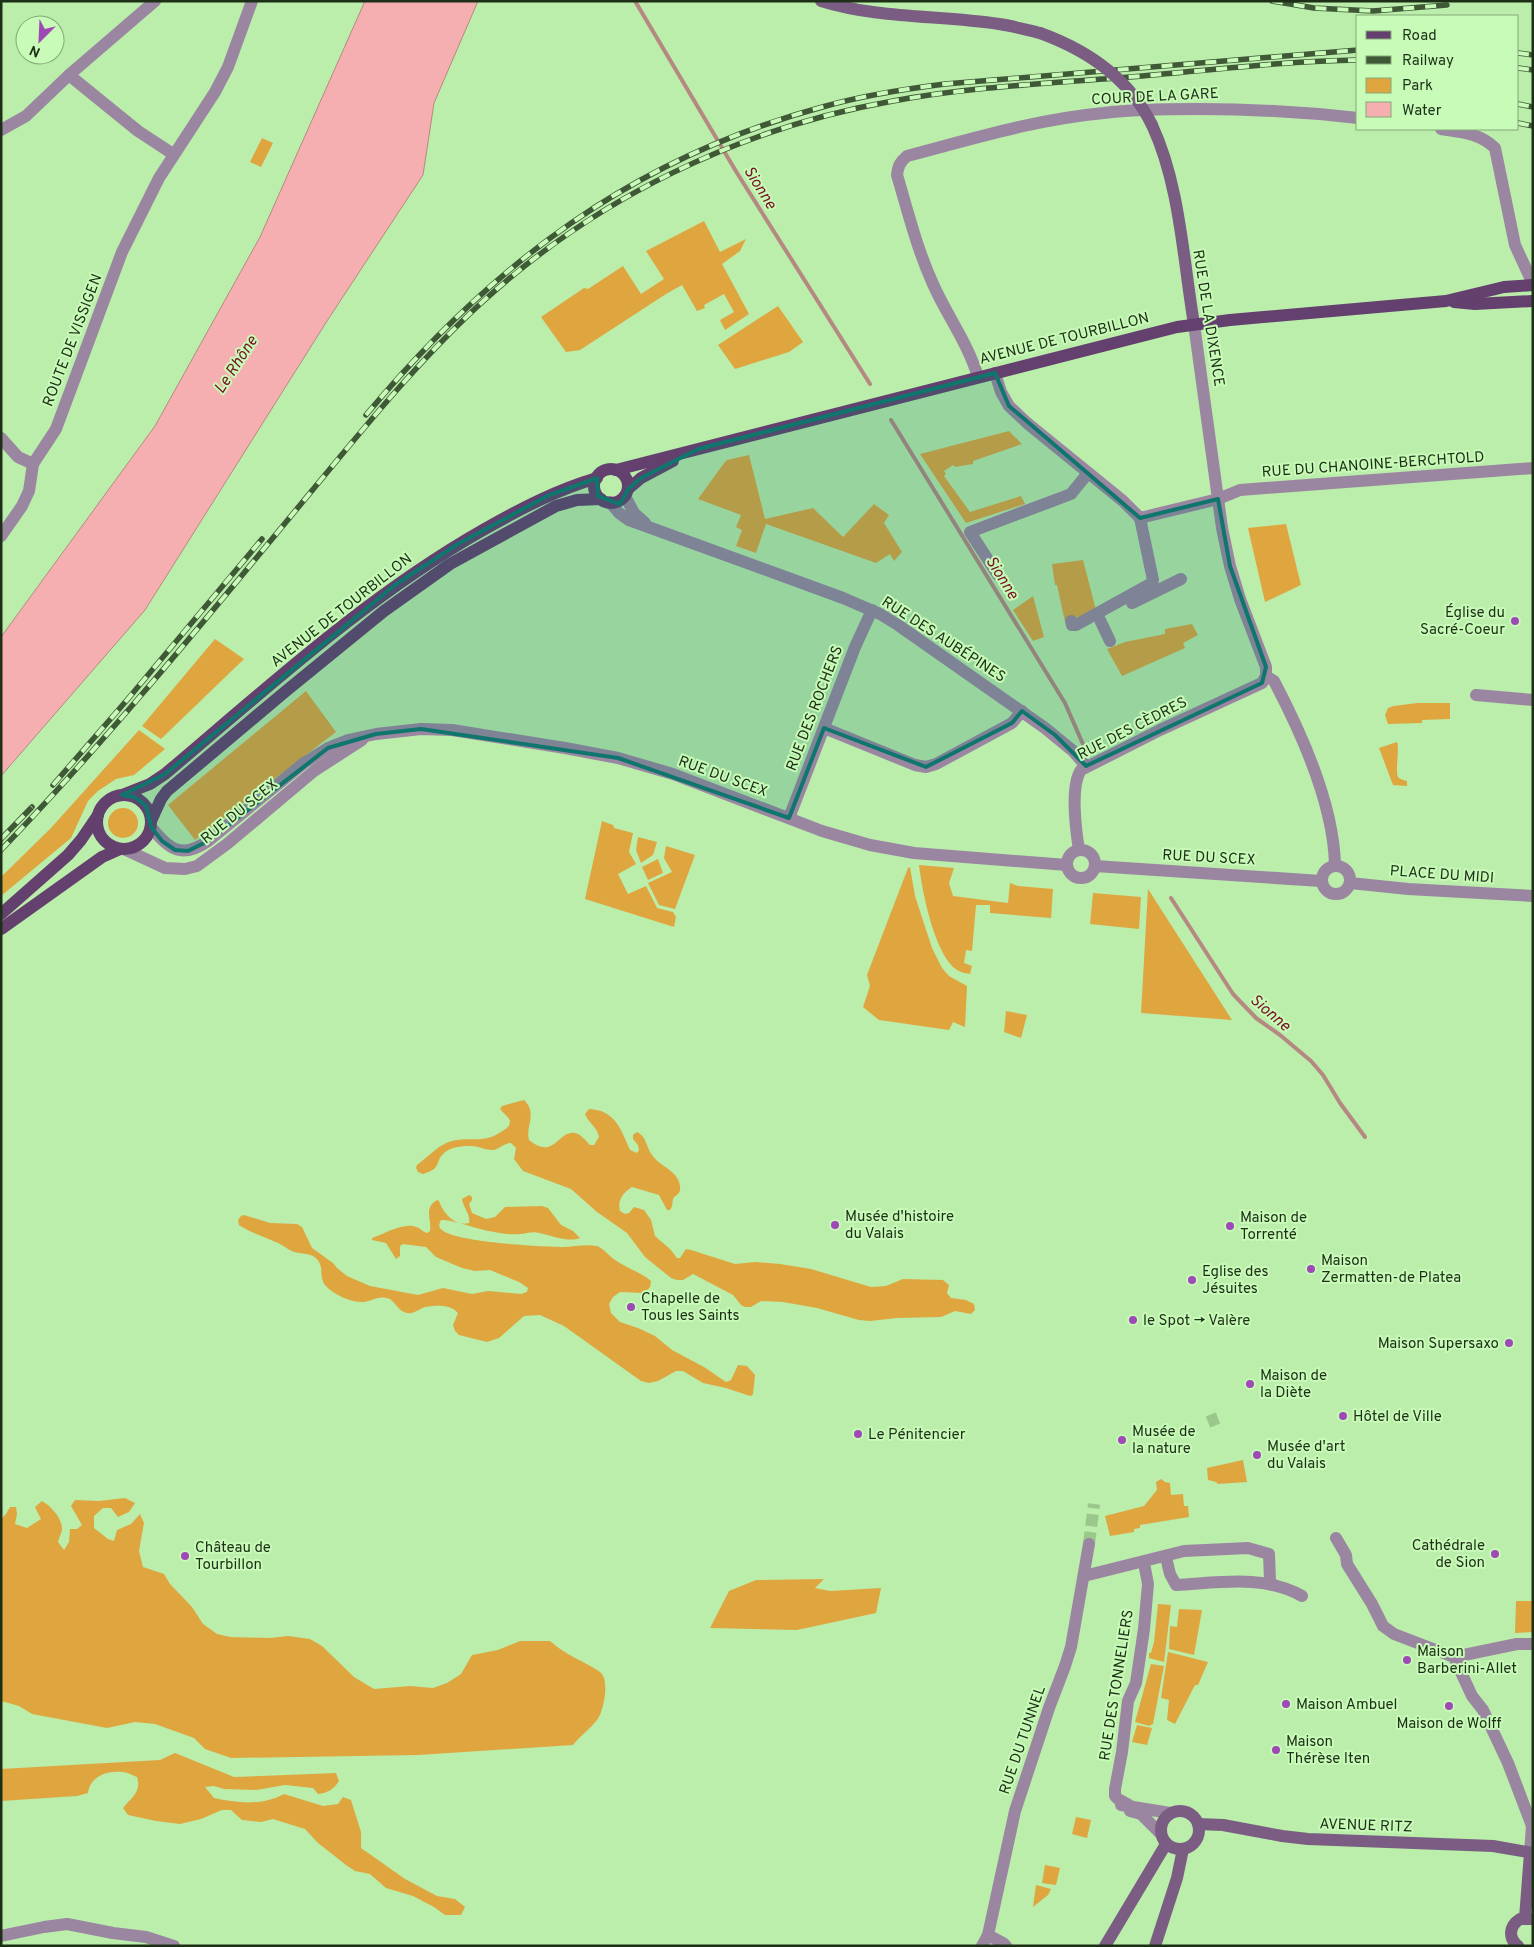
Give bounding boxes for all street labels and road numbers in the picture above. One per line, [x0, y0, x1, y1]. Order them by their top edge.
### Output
street label: COUR DE LA GARE [1091, 85, 1219, 110]
street label: RUE DE LA DIXENCE [1187, 248, 1228, 388]
street label: ROUTE DE VISSIGEN [39, 272, 107, 410]
street label: AVENUE DE TOURBILLON [977, 309, 1151, 370]
street label: RUE DU CHANOINE-BERCHTOLD [1261, 448, 1485, 483]
street label: AVENUE DE TOURBILLON [267, 550, 416, 672]
street label: RUE DES AUBÉPINES [878, 592, 1009, 687]
street label: RUE DES ROCHERS [783, 643, 848, 774]
street label: RUE DES CÈDRES [1074, 693, 1191, 765]
street label: RUE DU SCEX [675, 753, 770, 802]
street label: RUE DU SCEX [198, 775, 282, 849]
street label: RUE DU SCEX [1162, 847, 1256, 870]
street label: PLACE DU MIDI [1389, 862, 1495, 889]
street label: RUE DES TONNELIERS [1096, 1608, 1139, 1762]
street label: RUE DU TUNNEL [996, 1684, 1051, 1797]
street label: AVENUE RITZ [1319, 1815, 1413, 1838]

